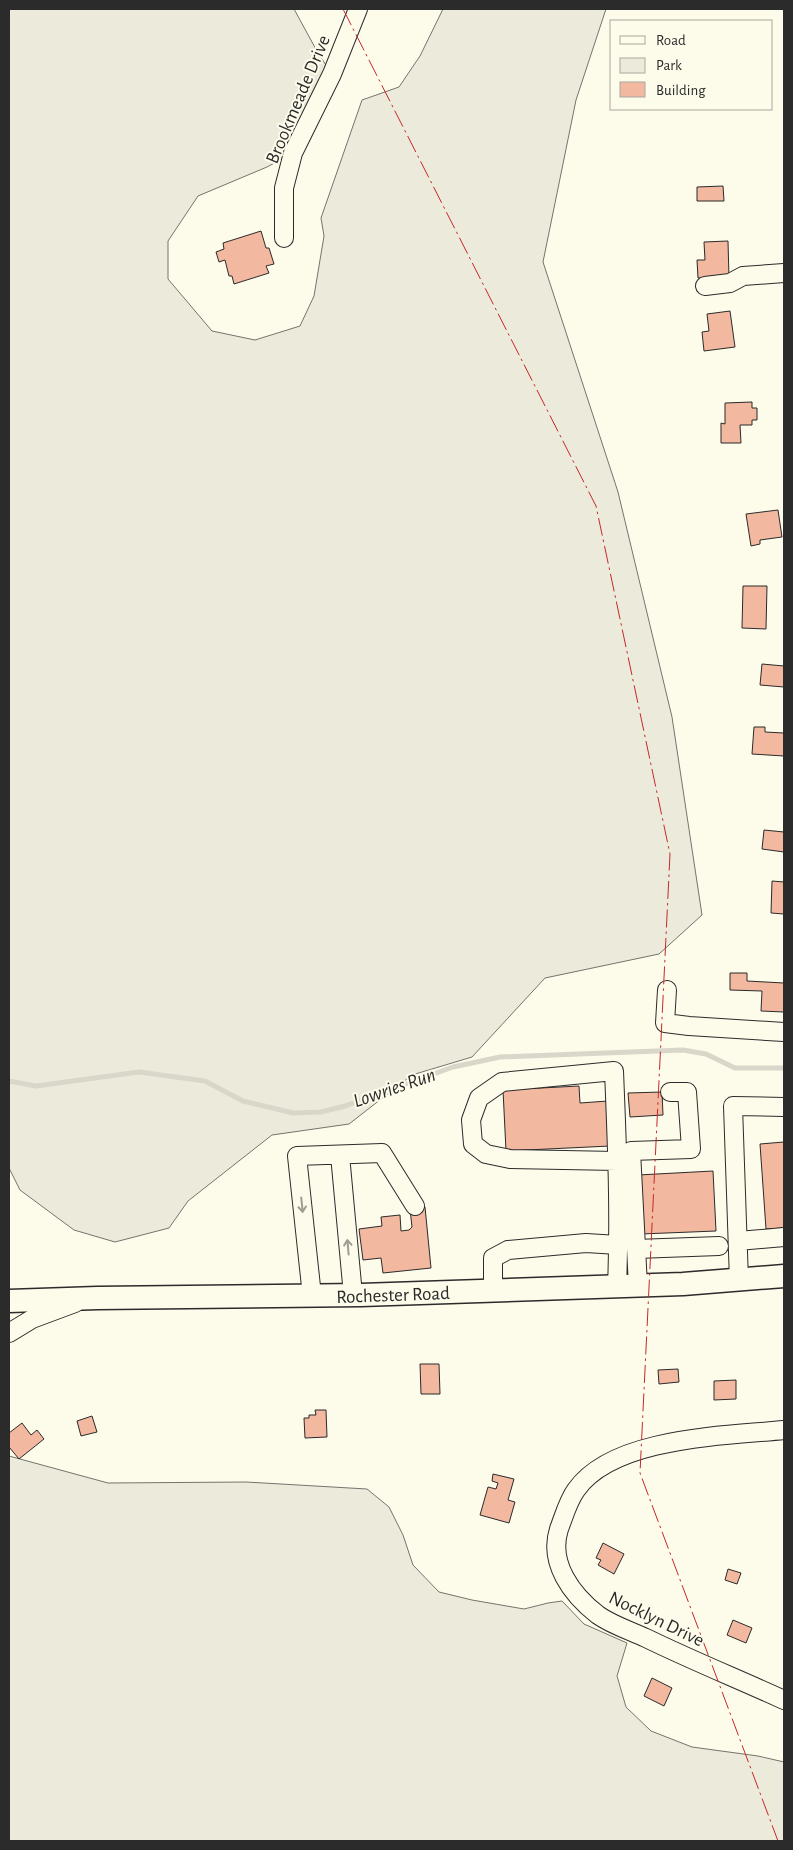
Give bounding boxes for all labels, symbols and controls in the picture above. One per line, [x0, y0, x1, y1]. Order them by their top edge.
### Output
legend [610, 20, 773, 110]
street label: Brookmeade Drive [263, 33, 334, 167]
text: Road [656, 33, 686, 48]
text: Park [656, 58, 682, 73]
text: Building [656, 83, 706, 98]
water label: Lowries Run [350, 1064, 438, 1111]
one-way arrow [297, 1197, 307, 1213]
one-way arrow [343, 1239, 353, 1255]
street label: Rochester Road [336, 1284, 450, 1307]
street label: Nocklyn Drive [606, 1588, 707, 1650]

